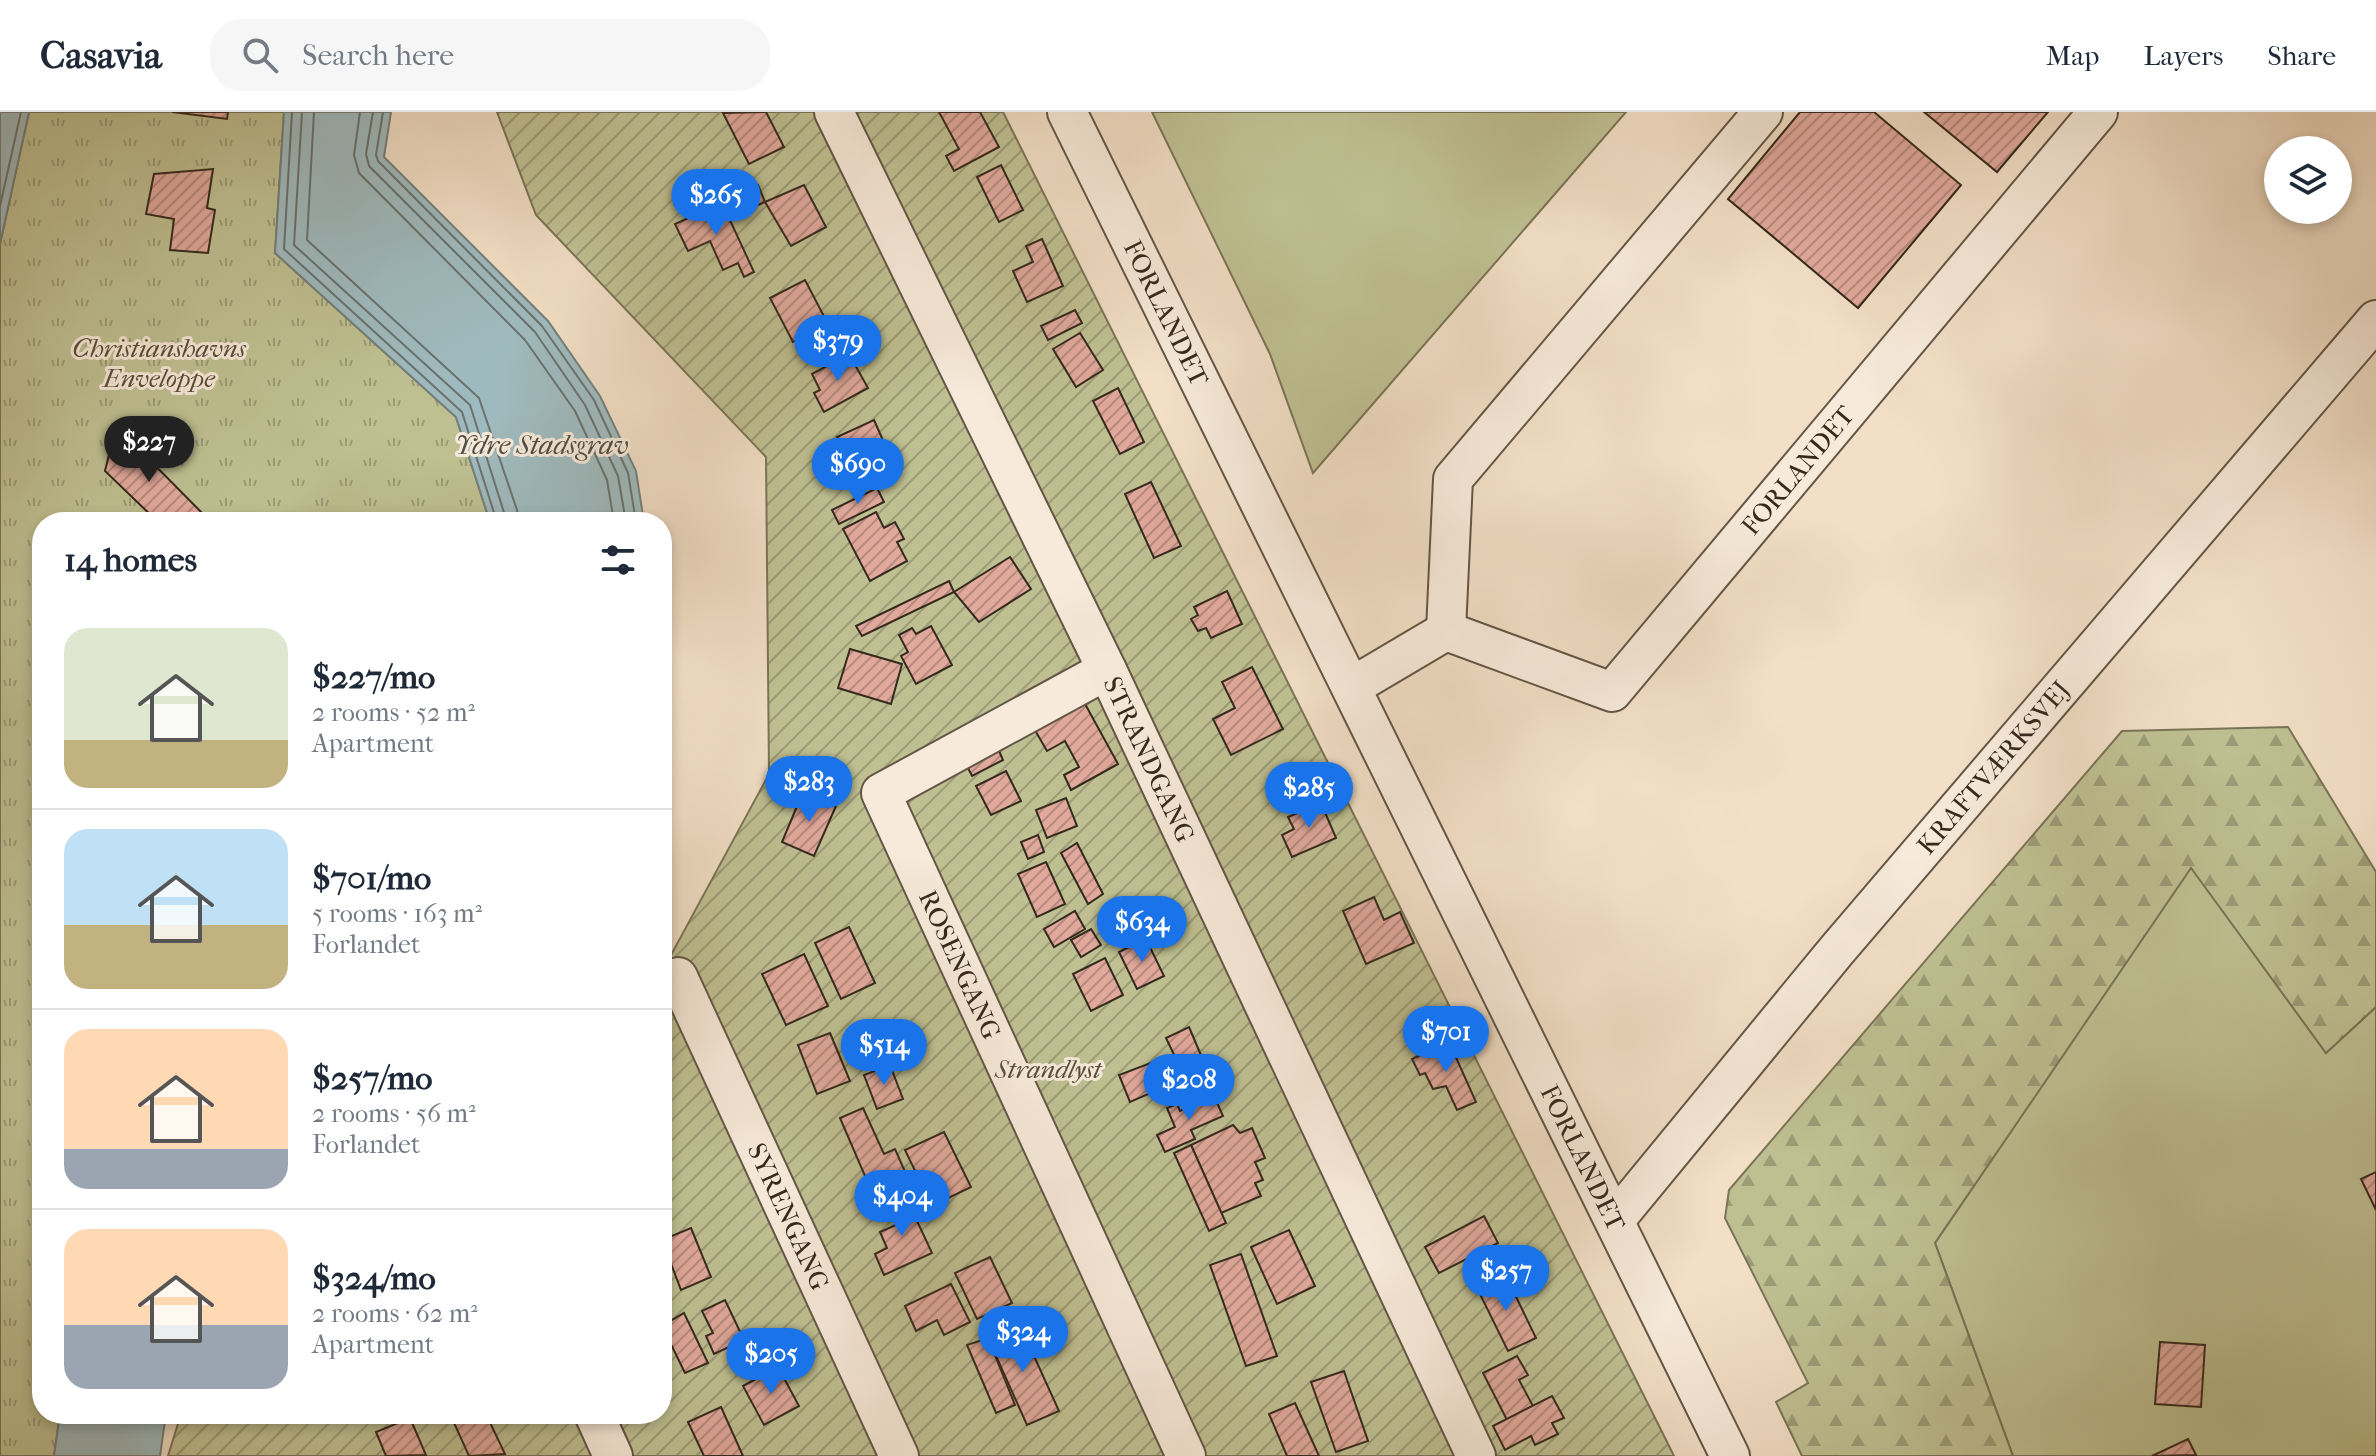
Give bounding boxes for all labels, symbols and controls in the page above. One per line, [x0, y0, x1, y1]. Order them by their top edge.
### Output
search box [210, 19, 770, 91]
text: Casavia [40, 33, 162, 78]
icon: search [238, 33, 282, 77]
text: Search here [302, 38, 454, 73]
text: Map [2046, 39, 2099, 72]
text: Layers [2143, 39, 2223, 72]
text: Share [2267, 39, 2336, 72]
map controls [2264, 136, 2352, 224]
button: layers [2264, 136, 2352, 224]
pin: $265 [669, 169, 763, 237]
text: $265 [690, 179, 743, 210]
street label: FORLANDET [1117, 235, 1215, 392]
pin: $379 [791, 315, 885, 383]
text: $379 [812, 325, 864, 356]
park label: Christianshavns Enveloppe [72, 333, 247, 394]
street label: FORLANDET [1735, 400, 1861, 542]
pin: $227 [102, 416, 196, 484]
text: $227 [122, 426, 176, 457]
water label: Ydre Stadsgrav [455, 428, 629, 461]
pin: $690 [811, 438, 905, 506]
text: $690 [830, 448, 886, 479]
icon: filters [596, 538, 640, 582]
text: 14 homes [64, 540, 197, 580]
text: $227/mo [312, 657, 435, 697]
icon: home [128, 660, 224, 756]
street label: STRANDGANG [1096, 672, 1201, 847]
street label: KRAFTVÆRKSVEJ [1911, 674, 2077, 861]
text: 2 rooms · 52 m² [312, 697, 475, 728]
text: Apartment [312, 728, 434, 759]
pin: $283 [762, 756, 856, 824]
pin: $285 [1262, 762, 1356, 830]
text: $283 [783, 766, 835, 797]
text: $285 [1283, 772, 1335, 803]
text: $701/mo [312, 858, 431, 898]
icon: home [128, 861, 224, 957]
street label: ROSENGANG [912, 885, 1007, 1044]
pin: $634 [1095, 896, 1189, 964]
text: 5 rooms · 163 m² [312, 898, 482, 929]
text: $634 [1115, 906, 1169, 937]
text: Forlandet [312, 929, 420, 960]
pin: $701 [1399, 1006, 1493, 1074]
text: $701 [1421, 1016, 1471, 1047]
pin: $514 [837, 1019, 931, 1087]
text: $514 [859, 1029, 909, 1060]
park label: Strandlyst [994, 1054, 1103, 1085]
pin: $208 [1142, 1054, 1236, 1122]
text: $257/mo [312, 1058, 433, 1098]
icon: home [128, 1061, 224, 1157]
text: $208 [1161, 1064, 1217, 1095]
street label: FORLANDET [1533, 1080, 1632, 1236]
text: 2 rooms · 56 m² [312, 1098, 476, 1129]
text: Forlandet [312, 1129, 420, 1160]
street label: SYRENGANG [741, 1138, 835, 1295]
pin: $404 [855, 1170, 949, 1238]
text: $404 [872, 1180, 932, 1211]
pin: $257 [1459, 1245, 1553, 1313]
text: $257 [1480, 1255, 1532, 1286]
text: $324/mo [312, 1258, 436, 1298]
icon: home [128, 1261, 224, 1357]
text: 2 rooms · 62 m² [312, 1298, 478, 1329]
pin: $324 [976, 1306, 1070, 1374]
text: $324 [996, 1316, 1050, 1347]
pin: $205 [724, 1328, 818, 1396]
text: Apartment [312, 1329, 434, 1360]
text: $205 [744, 1338, 798, 1369]

